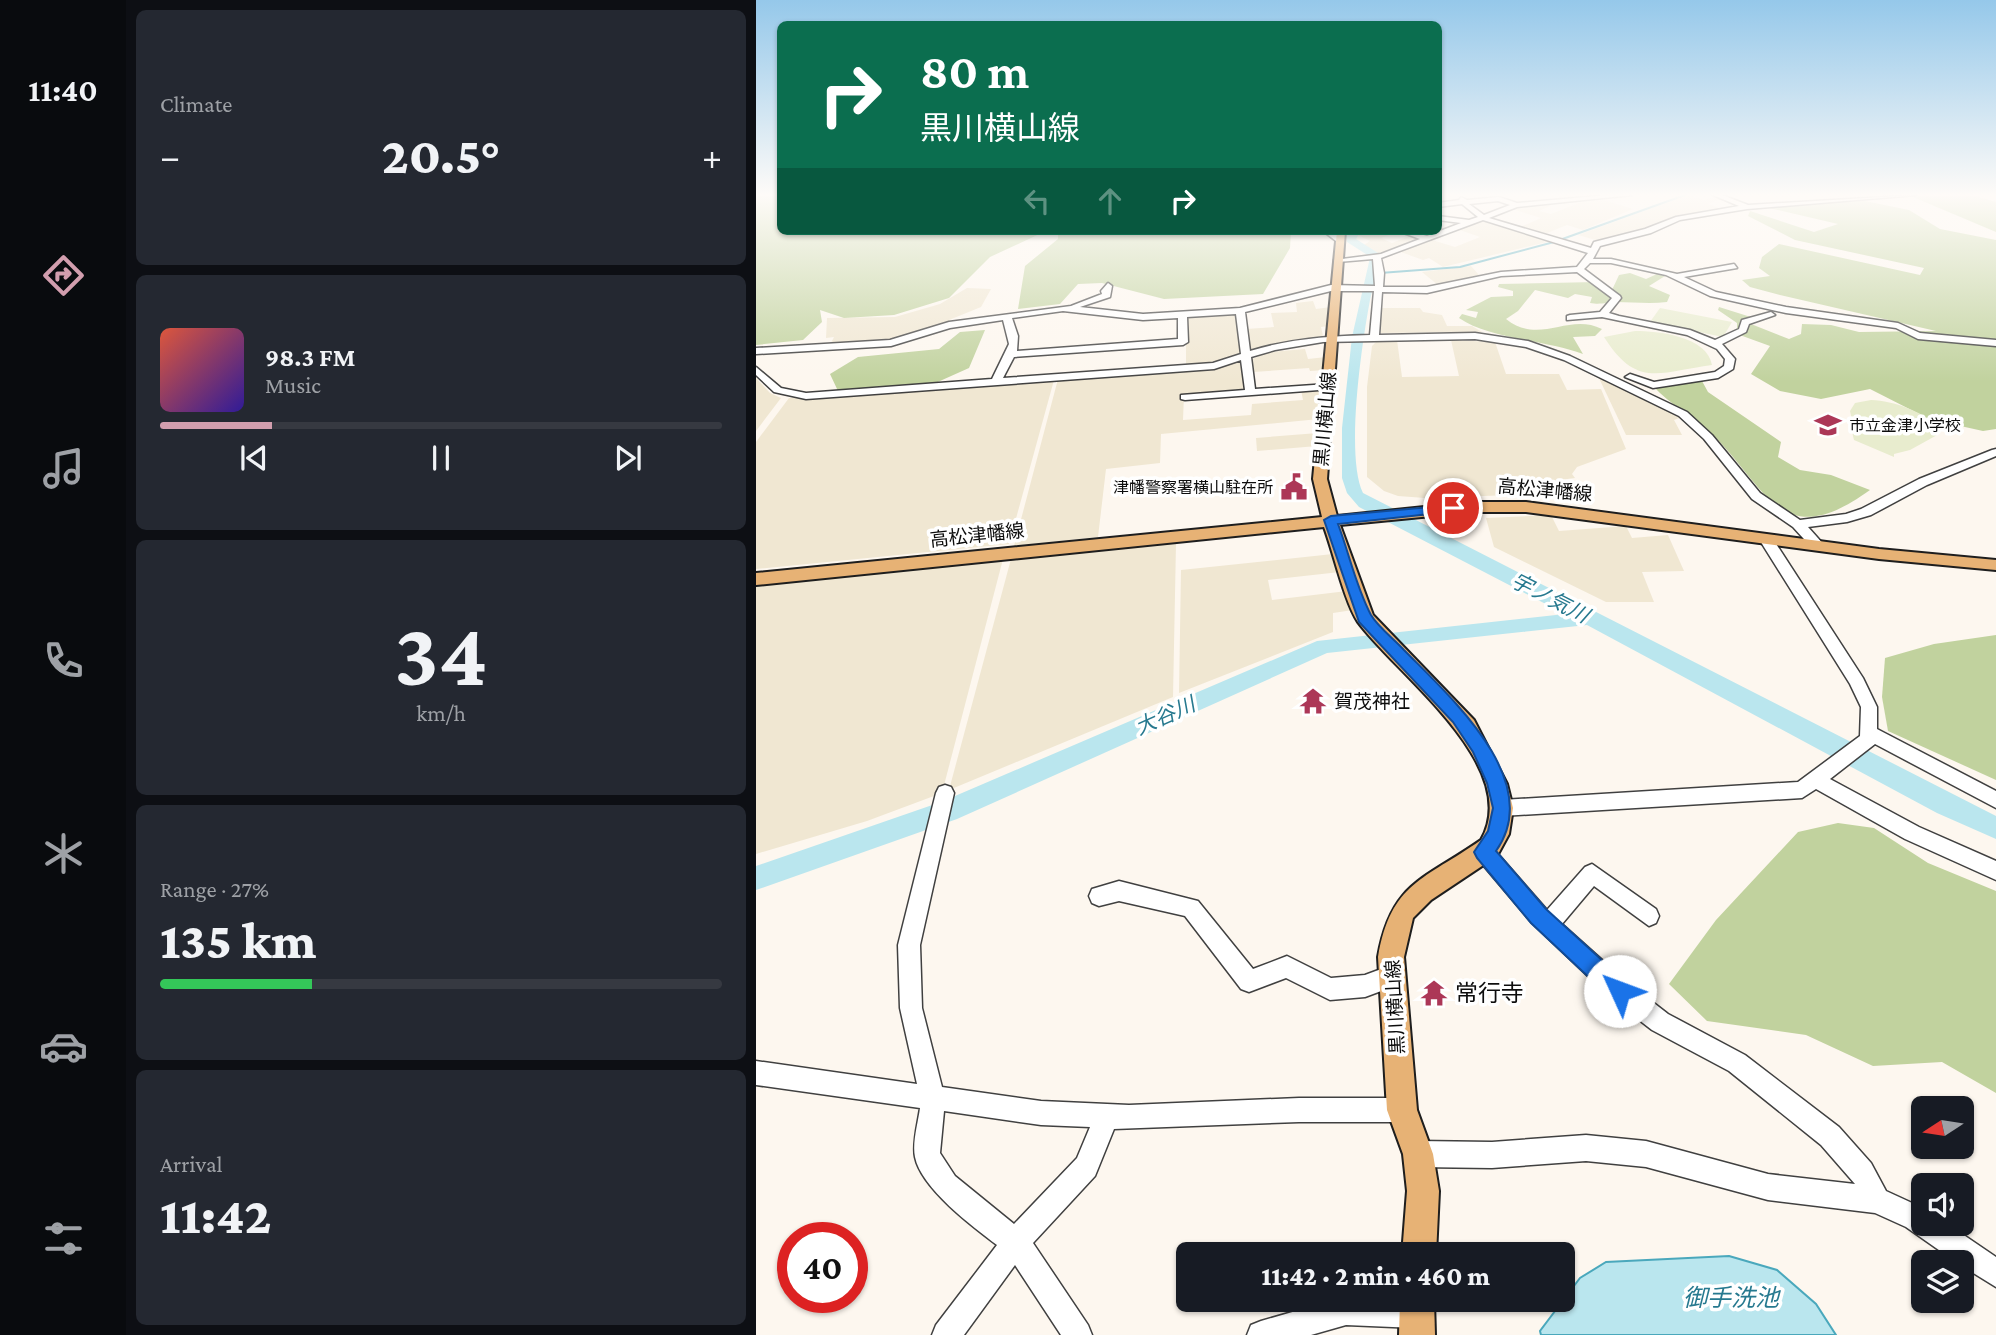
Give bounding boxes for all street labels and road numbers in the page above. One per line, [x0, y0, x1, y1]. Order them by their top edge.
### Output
street label: 黒川横山線 [1310, 371, 1340, 467]
street label: 高松津幡線 [1497, 475, 1593, 505]
street label: 高松津幡線 [929, 520, 1025, 550]
street label: 黒川横山線 [1382, 959, 1408, 1055]

